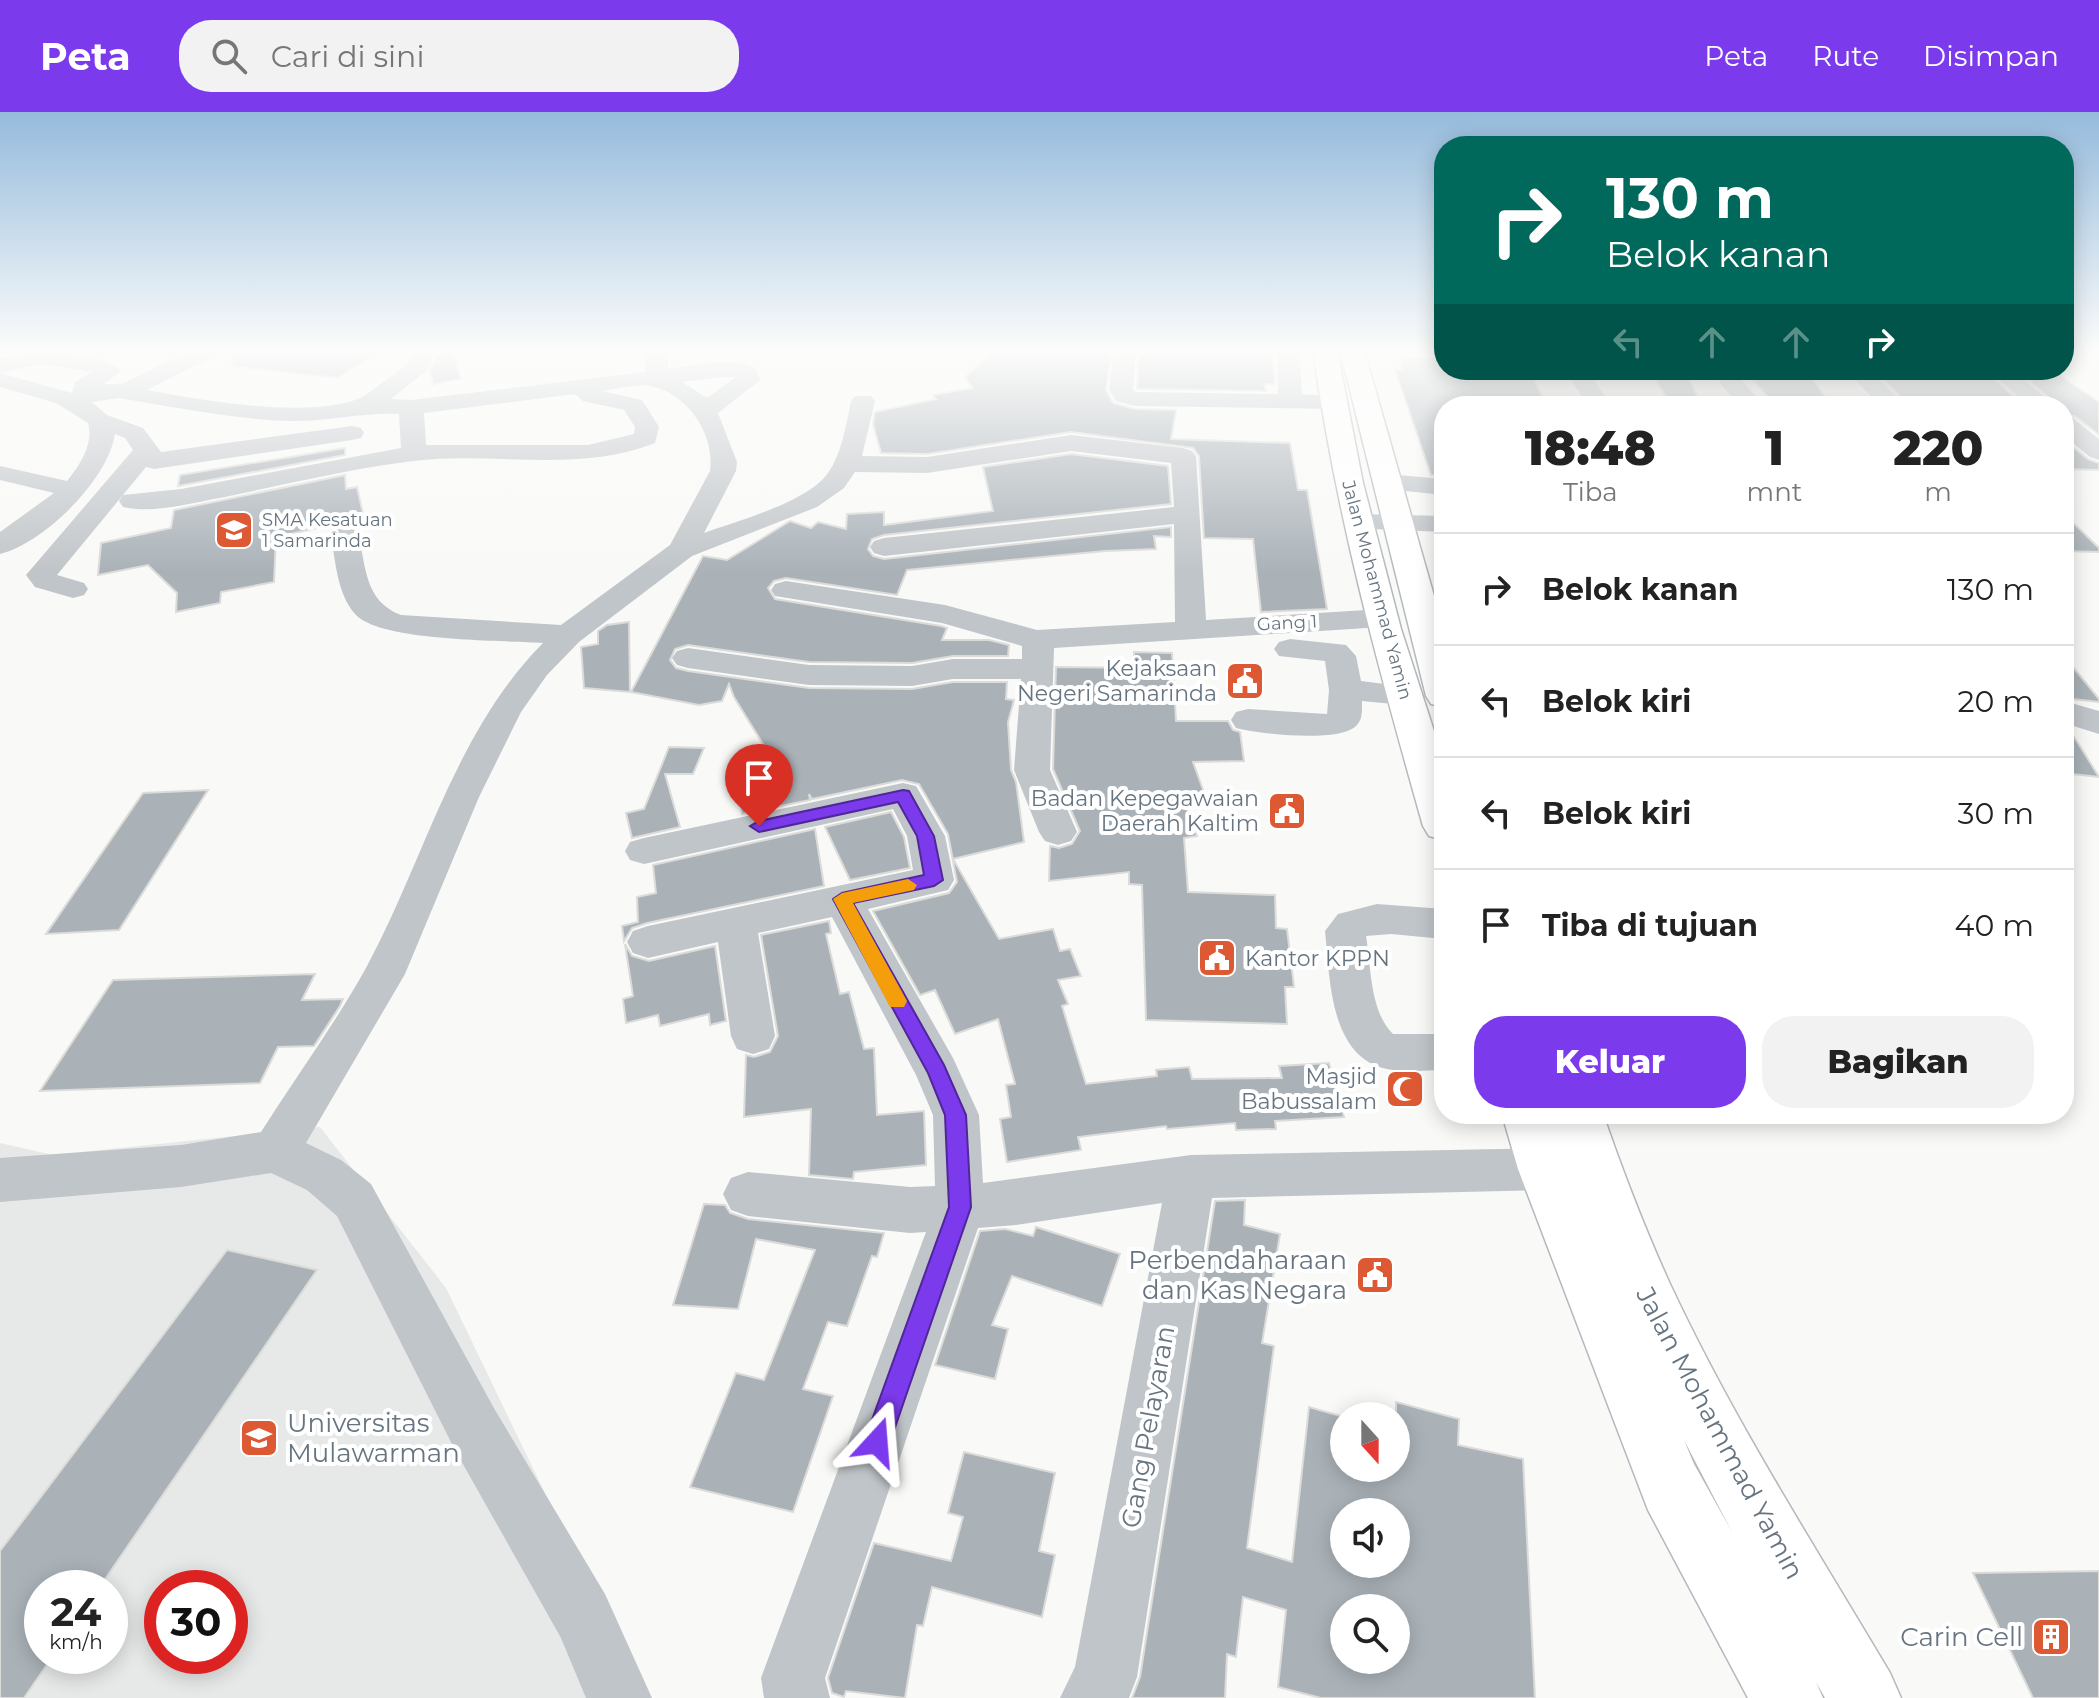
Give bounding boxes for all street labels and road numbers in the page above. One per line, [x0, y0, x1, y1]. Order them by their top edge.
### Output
street label: Jalan Mohammad Yamin [1337, 477, 1417, 702]
street label: Gang 1 [1256, 610, 1318, 636]
street label: Jalan Mohammad Yamin [1629, 1281, 1811, 1585]
street label: Gang Pelayaran [1114, 1323, 1182, 1531]

